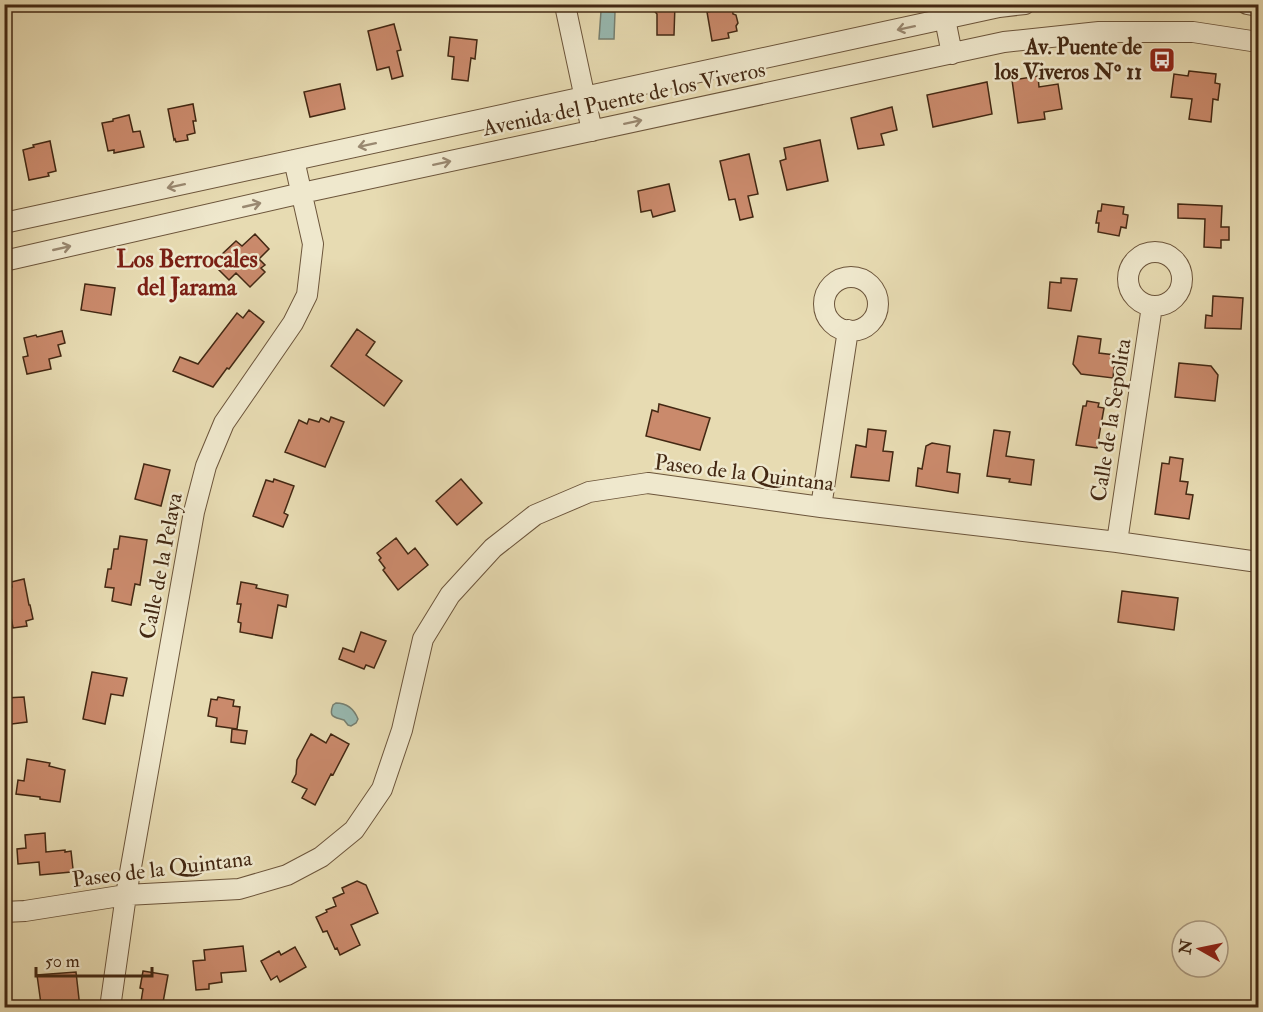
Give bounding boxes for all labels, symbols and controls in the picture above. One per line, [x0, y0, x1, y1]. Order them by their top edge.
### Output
one-way arrow [897, 22, 916, 34]
place label: Av. Puente de los Viveros Nº 11 [994, 33, 1143, 86]
bus stop icon: Av. Puente de los Viveros Nº 11 [1147, 45, 1177, 75]
street label: Avenida del Puente de los Viveros [479, 55, 768, 143]
one-way arrow [622, 116, 642, 127]
one-way arrow [357, 139, 376, 151]
one-way arrow [432, 157, 451, 168]
one-way arrow [167, 181, 186, 192]
one-way arrow [242, 198, 261, 210]
one-way arrow [52, 242, 71, 254]
district label: Los Berrocales del Jarama [116, 244, 258, 303]
street label: Calle de la Sepolita [1084, 336, 1139, 504]
street label: Paseo de la Quintana [653, 448, 836, 498]
street label: Calle de la Pelaya [133, 489, 189, 642]
street label: Paseo de la Quintana [71, 844, 254, 894]
north arrow [1170, 919, 1230, 979]
text: N [1175, 938, 1197, 956]
scale bar [36, 940, 152, 978]
text: 50 m [45, 950, 80, 973]

